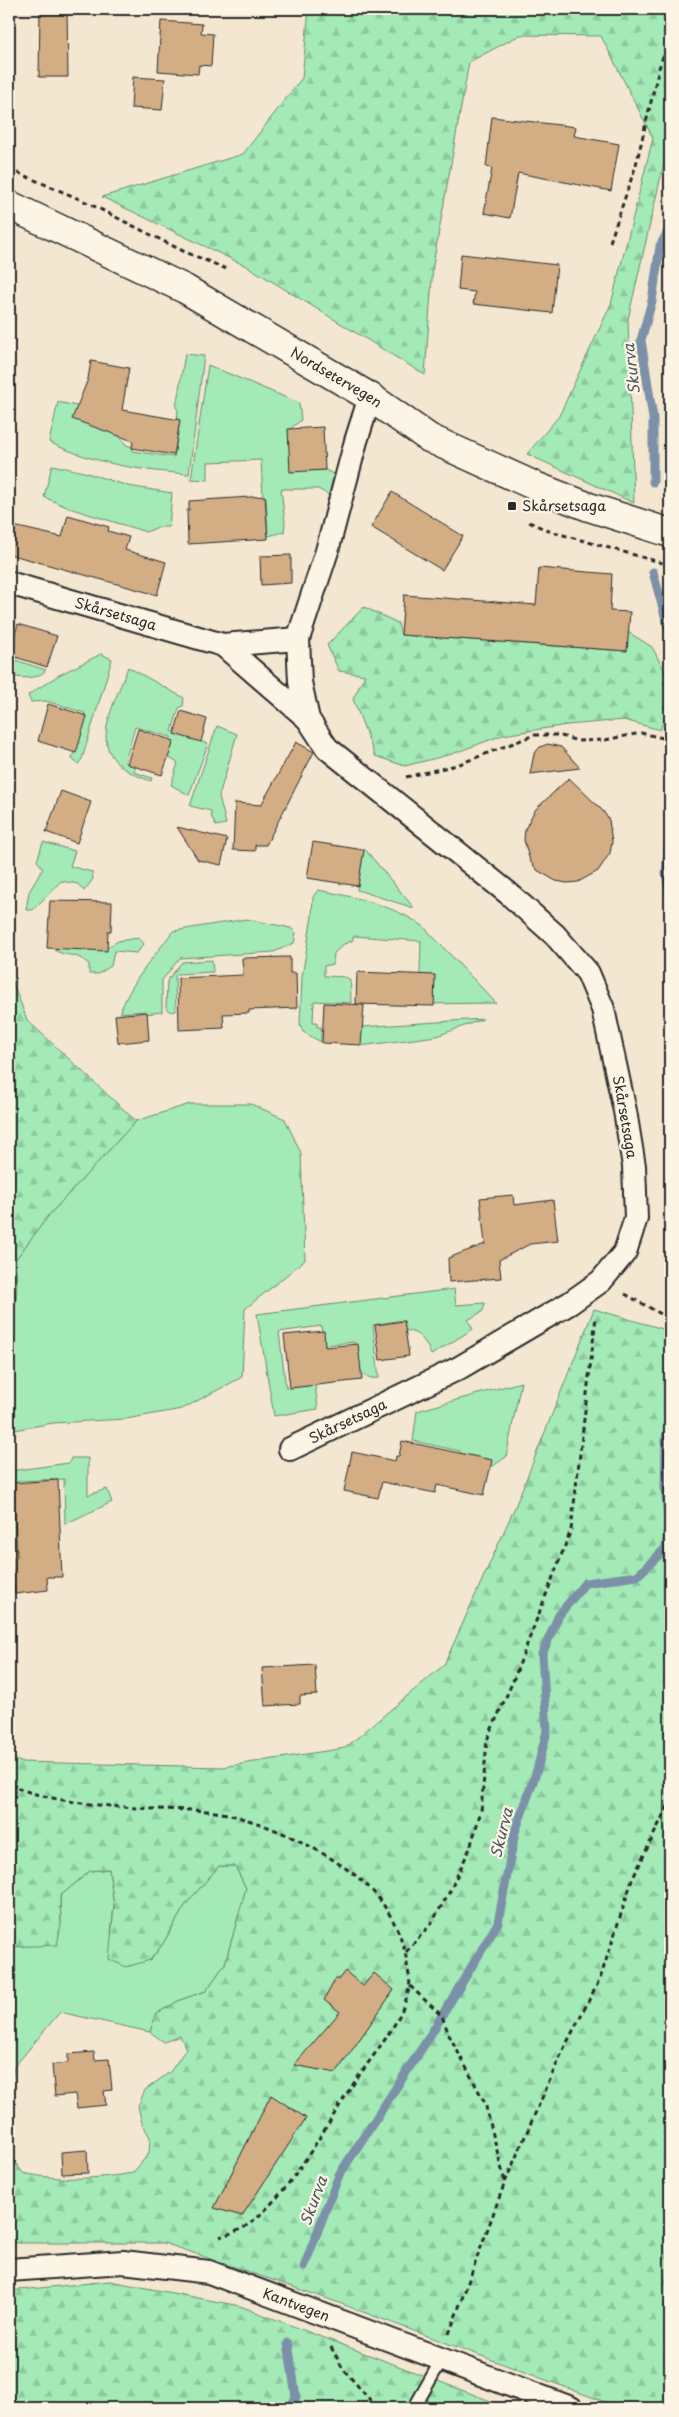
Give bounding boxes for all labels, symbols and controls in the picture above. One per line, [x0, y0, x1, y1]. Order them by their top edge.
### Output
street label: Nordsetervegen [286, 342, 387, 412]
water label: Skurva [616, 342, 645, 396]
place label: Skårsetsaga [522, 495, 606, 516]
marker: Skårsetsaga [506, 500, 518, 512]
street label: Skårsetsaga [72, 592, 159, 635]
street label: Skårsetsaga [608, 1074, 643, 1160]
street label: Skårsetsaga [305, 1393, 390, 1449]
water label: Skurva [483, 1805, 518, 1860]
water label: Skurva [293, 2172, 332, 2228]
street label: Kantvegen [260, 2282, 333, 2326]

